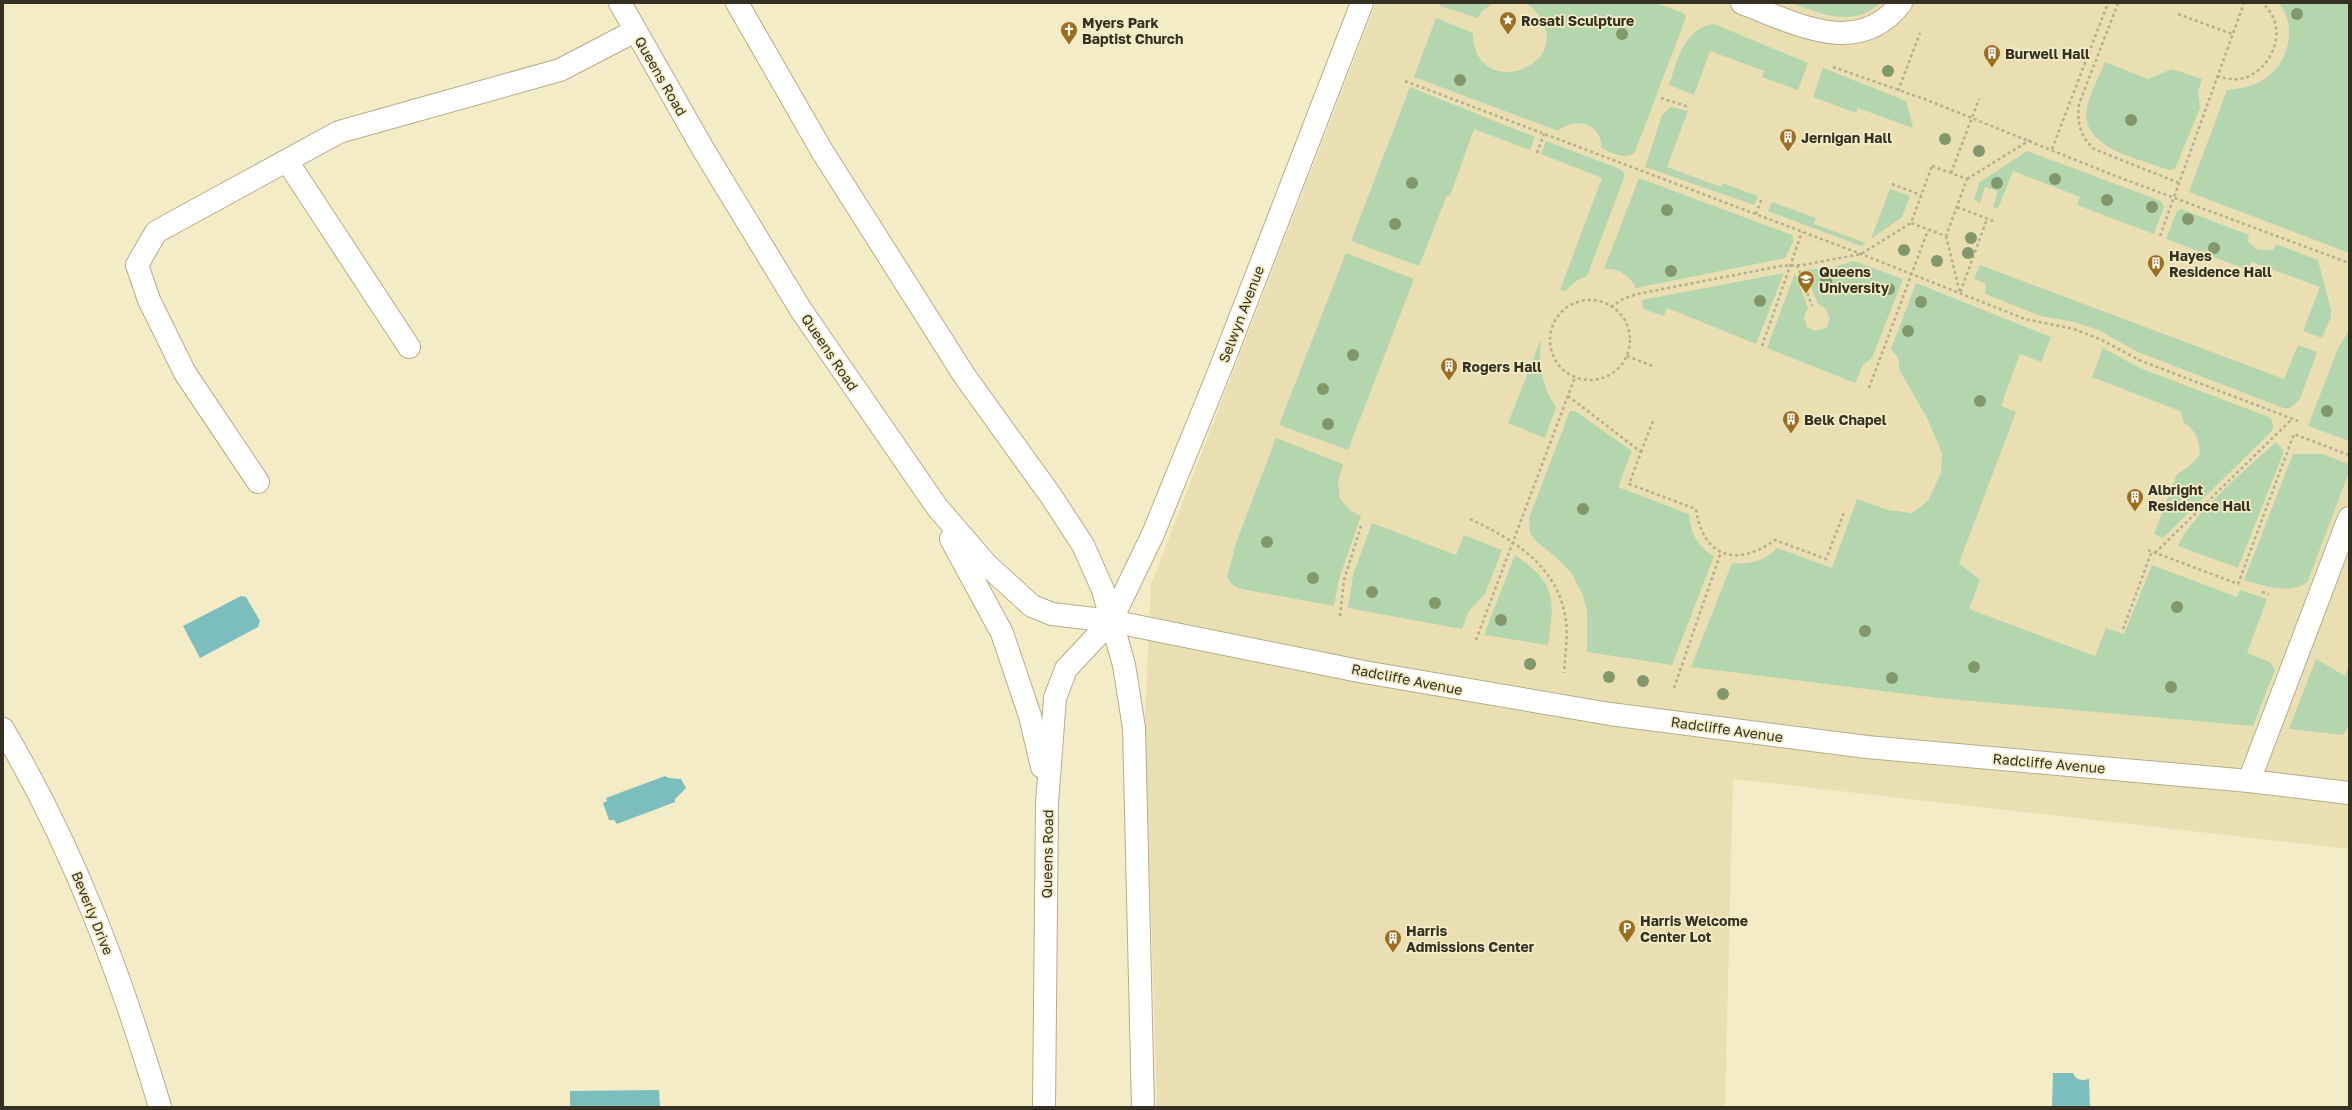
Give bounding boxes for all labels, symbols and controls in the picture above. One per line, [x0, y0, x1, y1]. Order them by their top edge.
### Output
place icon: Rosati Sculpture [1498, 10, 1518, 35]
place label: Rosati Sculpture [1521, 12, 1634, 29]
place label: Myers Park Baptist Church [1082, 14, 1183, 47]
church icon: Myers Park Baptist Church [1059, 20, 1079, 45]
street label: Queens Road [631, 33, 691, 119]
building icon: Burwell Hall [1982, 43, 2002, 68]
place label: Burwell Hall [2005, 45, 2090, 62]
building icon: Jernigan Hall [1778, 127, 1798, 152]
place label: Jernigan Hall [1801, 129, 1892, 146]
place label: Hayes Residence Hall [2169, 247, 2272, 280]
building icon: Hayes Residence Hall [2146, 253, 2166, 278]
street label: Selwyn Avenue [1215, 263, 1267, 365]
place label: Queens University [1819, 263, 1890, 296]
school or university icon: Queens University [1796, 269, 1816, 294]
street label: Queens Road [798, 310, 862, 394]
building icon: Rogers Hall [1439, 356, 1459, 381]
place label: Rogers Hall [1462, 358, 1542, 375]
building icon: Belk Chapel [1781, 409, 1801, 434]
place label: Belk Chapel [1804, 411, 1887, 428]
place label: Albright Residence Hall [2148, 481, 2251, 514]
building icon: Albright Residence Hall [2125, 487, 2145, 512]
street label: Radcliffe Avenue [1350, 660, 1464, 698]
street label: Radcliffe Avenue [1670, 713, 1784, 745]
street label: Radcliffe Avenue [1992, 750, 2106, 776]
street label: Queens Road [1038, 809, 1056, 899]
street label: Beverly Drive [69, 869, 117, 957]
place label: Harris Welcome Center Lot [1640, 912, 1748, 945]
parking icon: Harris Welcome Center Lot [1617, 918, 1637, 943]
place label: Harris Admissions Center [1406, 922, 1535, 955]
building icon: Harris Admissions Center [1383, 928, 1403, 953]

